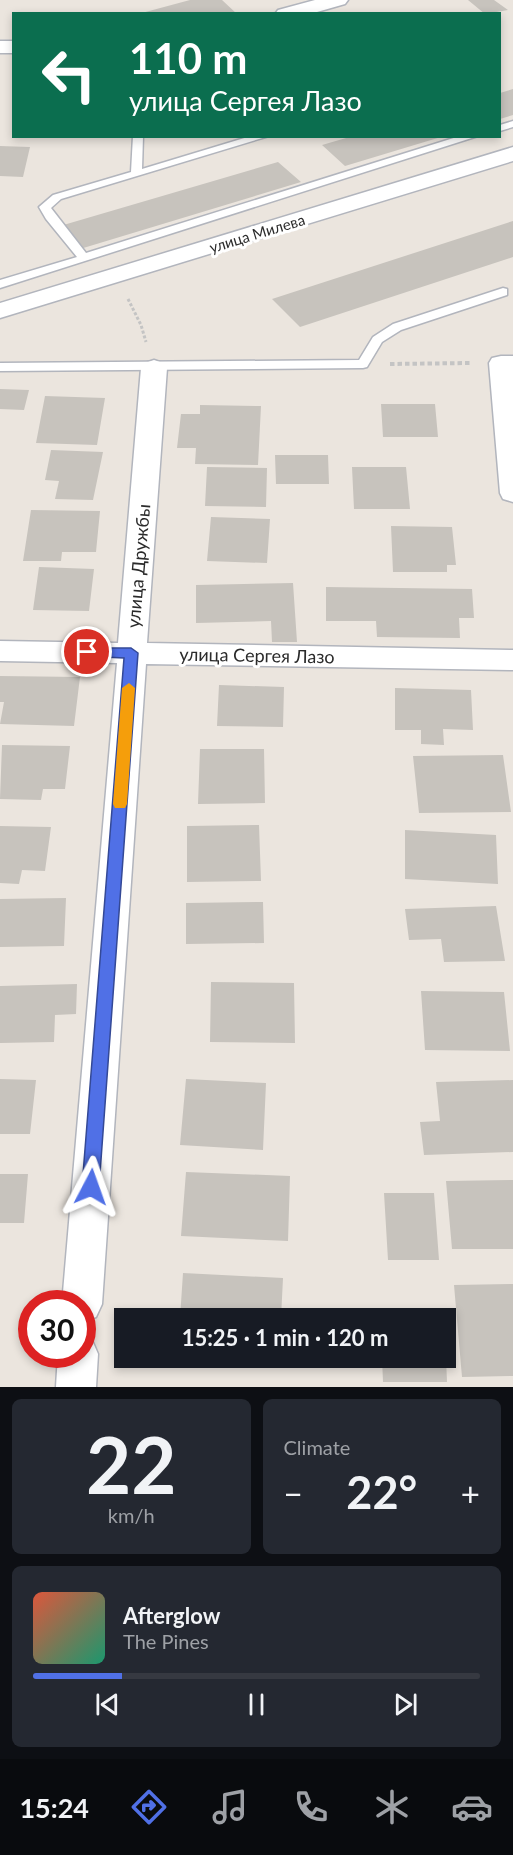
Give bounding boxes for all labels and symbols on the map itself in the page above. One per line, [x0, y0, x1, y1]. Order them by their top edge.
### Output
street label: улица Милева [207, 210, 307, 256]
street label: улица Дружбы [122, 503, 154, 629]
pin [61, 626, 112, 677]
street label: улица Сергея Лазо [179, 643, 335, 667]
position arrow [59, 1155, 123, 1219]
speed limit sign: 30 [18, 1290, 96, 1368]

